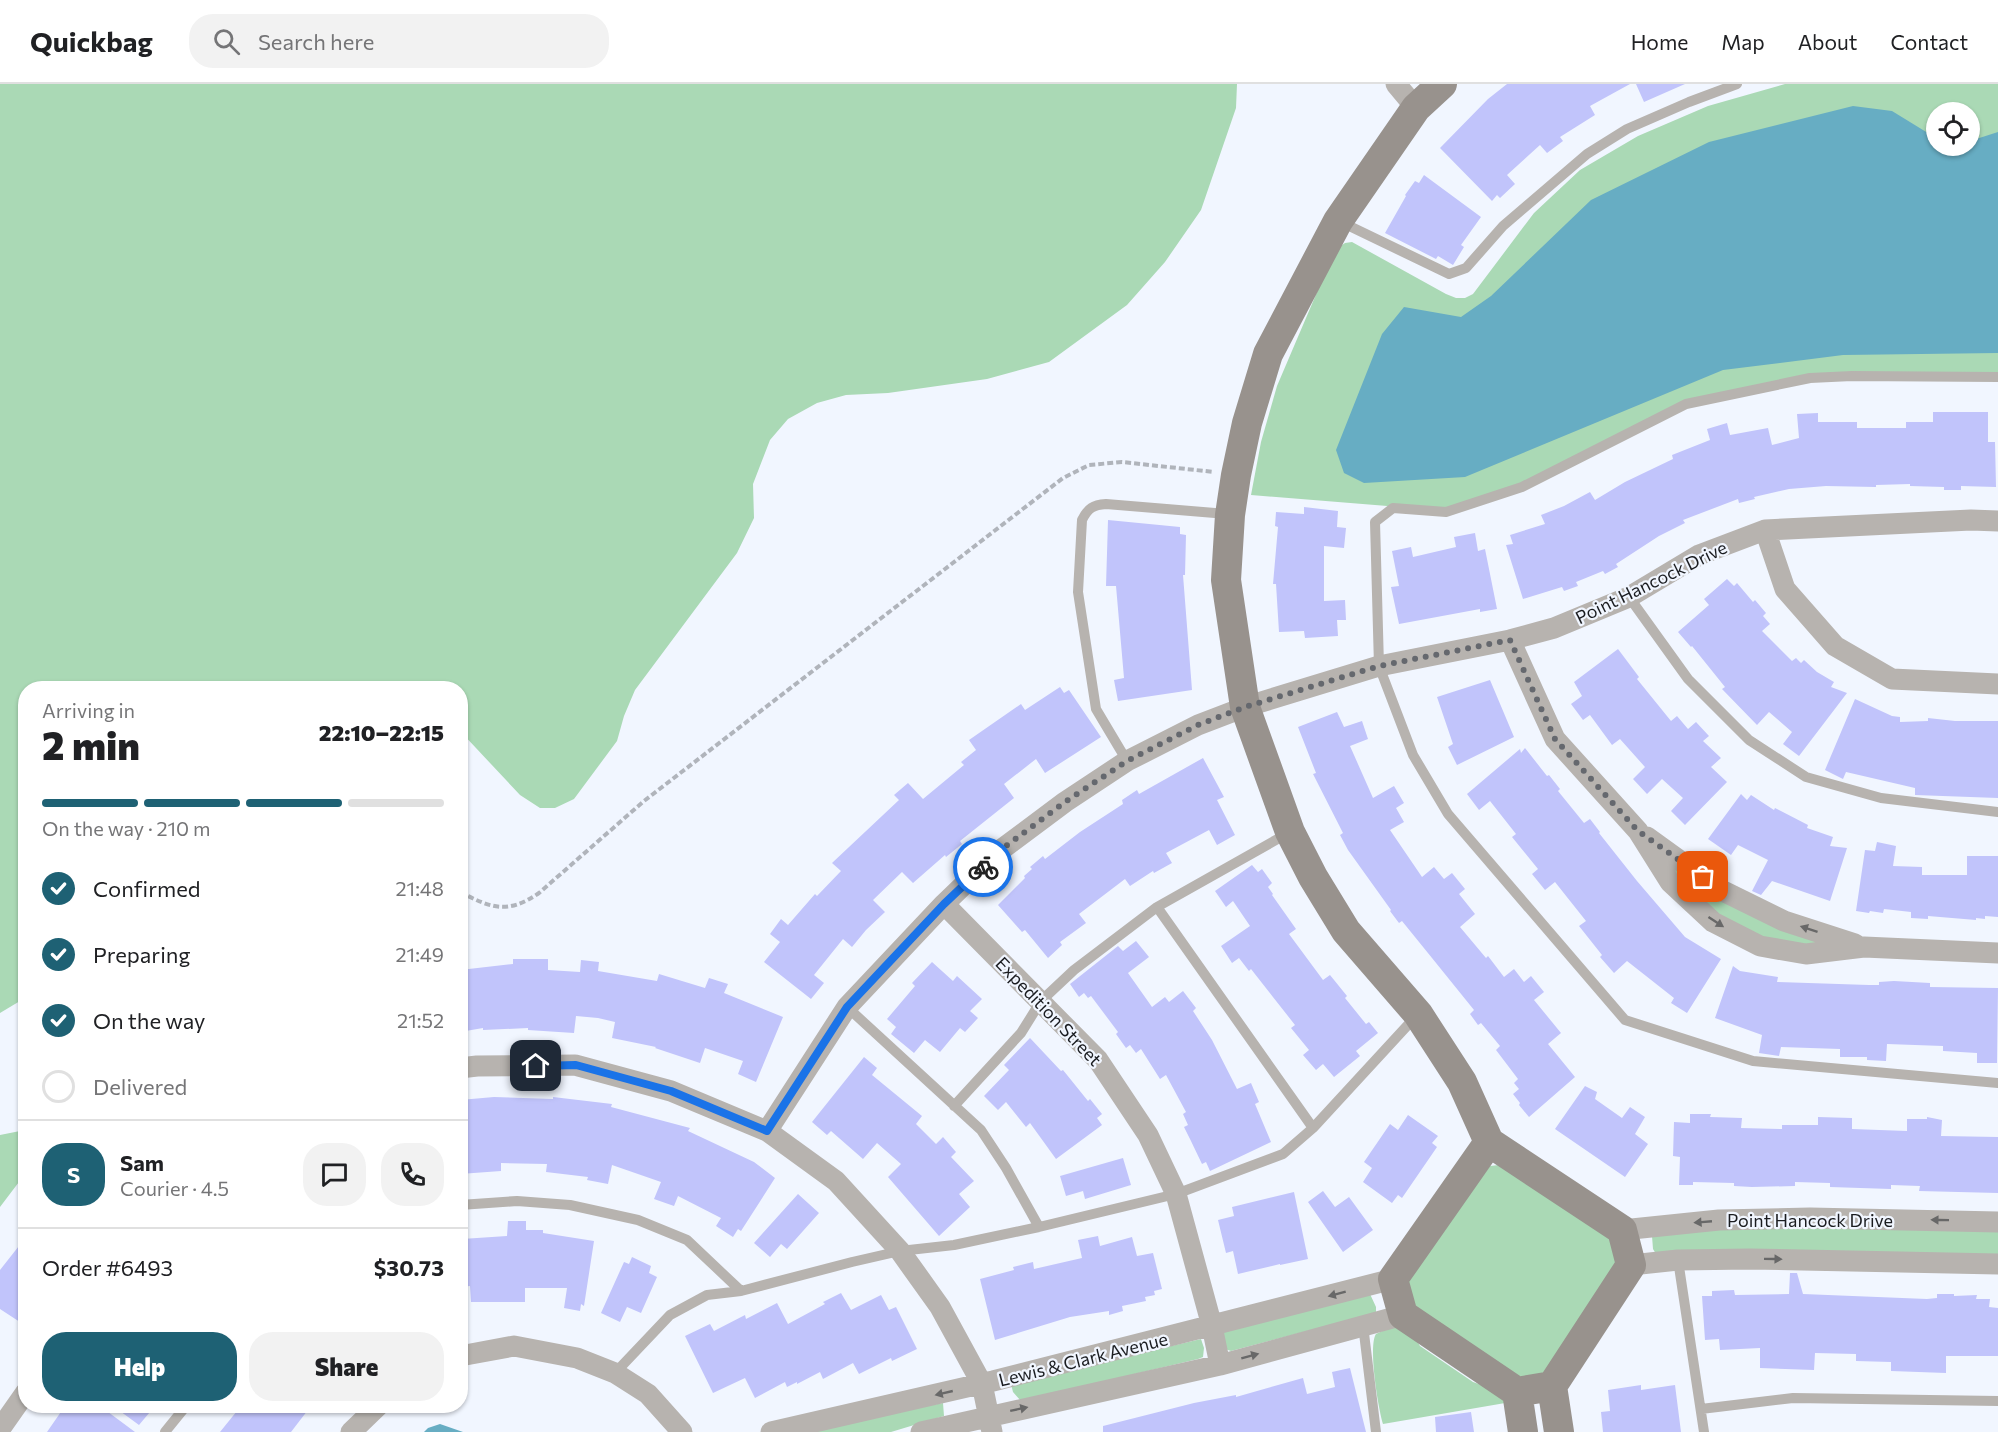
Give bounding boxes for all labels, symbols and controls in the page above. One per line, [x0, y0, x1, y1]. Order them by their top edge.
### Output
search box [189, 14, 609, 68]
text: Quickbag [30, 24, 153, 58]
icon: search [210, 25, 243, 58]
text: Search here [258, 28, 374, 55]
text: Home [1631, 29, 1688, 54]
text: Map [1721, 29, 1765, 54]
text: About [1798, 29, 1857, 54]
text: Contact [1890, 29, 1968, 54]
map controls [1926, 102, 1980, 156]
button: locate [1926, 102, 1980, 156]
street label: Point Hancock Drive [1572, 536, 1730, 628]
text: Arriving in [42, 698, 135, 722]
text: 22:10–22:15 [319, 719, 444, 746]
text: 2 min [42, 720, 140, 768]
text: On the way · 210 m [42, 816, 210, 840]
courier [953, 837, 1013, 897]
icon: bike [967, 851, 1000, 884]
pin [1677, 851, 1728, 902]
icon: bag [1686, 860, 1719, 893]
icon: check [42, 872, 75, 905]
text: Confirmed [93, 875, 200, 902]
text: 21:48 [396, 876, 444, 900]
one-way arrow [1708, 917, 1725, 928]
one-way arrow [1800, 924, 1818, 934]
icon: check [42, 938, 75, 971]
text: Preparing [93, 941, 190, 968]
text: 21:49 [396, 942, 444, 966]
street label: Expedition Street [991, 952, 1107, 1070]
icon: check [42, 1004, 75, 1037]
text: On the way [93, 1007, 205, 1034]
text: 21:52 [397, 1008, 444, 1032]
pin [510, 1040, 561, 1091]
icon: home [519, 1049, 552, 1082]
text: Delivered [93, 1073, 187, 1100]
button: chat [303, 1143, 366, 1206]
button: phone [381, 1143, 444, 1206]
text: Sam [120, 1149, 164, 1176]
text: S [67, 1161, 80, 1188]
text: Courier · 4.5 [120, 1176, 229, 1200]
street label: Point Hancock Drive [1727, 1209, 1893, 1231]
one-way arrow [1930, 1216, 1949, 1225]
one-way arrow [1693, 1217, 1712, 1227]
text: Order #6493 [42, 1254, 173, 1281]
text: $30.73 [374, 1254, 444, 1281]
one-way arrow [1764, 1254, 1783, 1264]
one-way arrow [1328, 1290, 1346, 1299]
street label: Lewis & Clark Avenue [996, 1327, 1170, 1391]
button: Help [42, 1332, 237, 1401]
button: Share [249, 1332, 444, 1401]
one-way arrow [1241, 1351, 1259, 1361]
one-way arrow [935, 1388, 953, 1398]
one-way arrow [1010, 1403, 1028, 1413]

